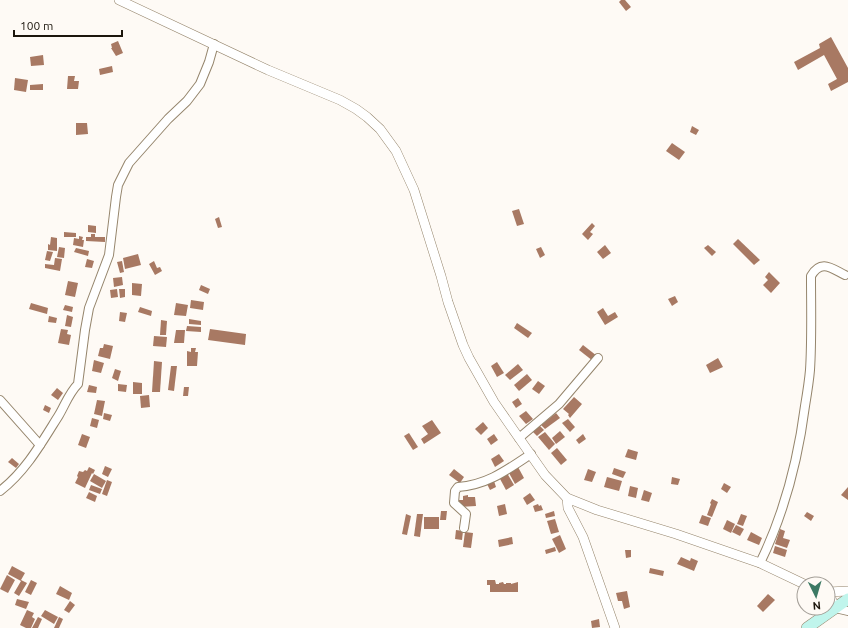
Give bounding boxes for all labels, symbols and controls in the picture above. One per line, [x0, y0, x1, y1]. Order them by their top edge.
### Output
scale bar [14, 12, 122, 38]
text: 100 m [20, 19, 53, 32]
north arrow [796, 576, 836, 616]
text: N [812, 600, 821, 612]

